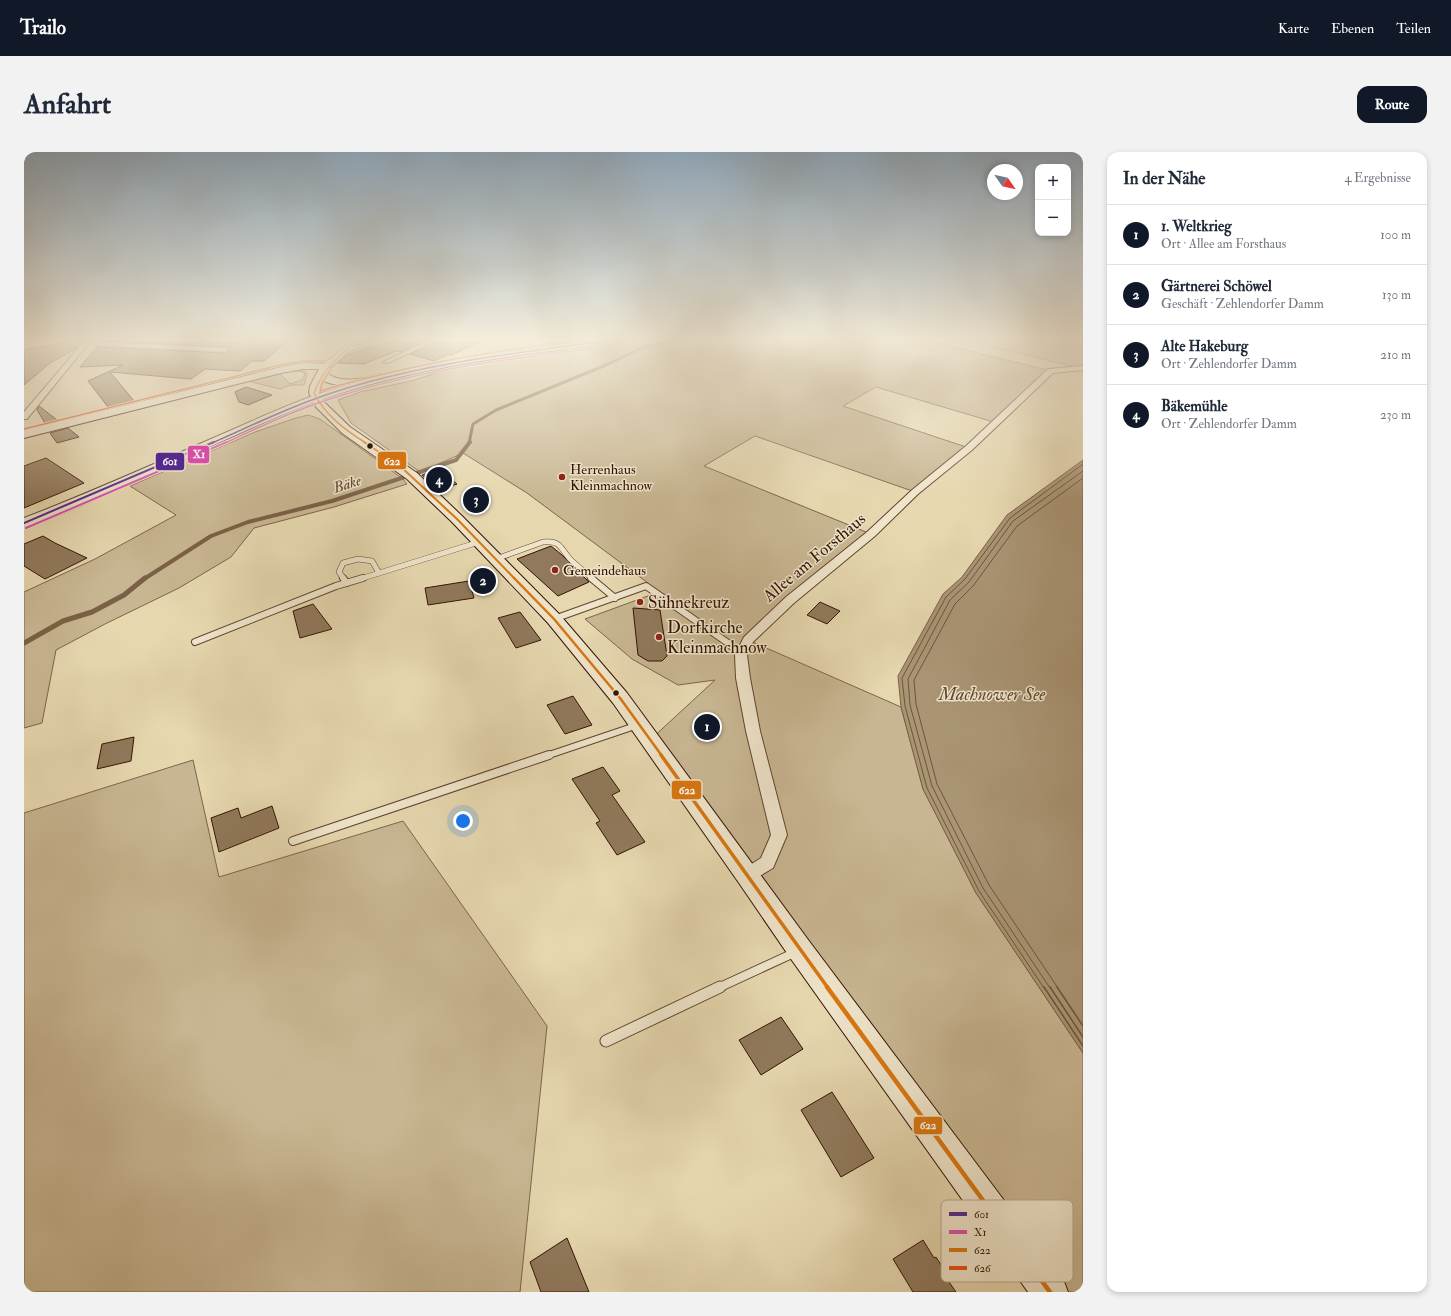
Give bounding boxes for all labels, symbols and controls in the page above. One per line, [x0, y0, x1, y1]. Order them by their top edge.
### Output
text: Trailo [20, 16, 66, 40]
text: Karte [1278, 20, 1309, 37]
text: Ebenen [1331, 20, 1374, 37]
text: Teilen [1396, 20, 1431, 37]
button: Route [1357, 86, 1427, 123]
text: Anfahrt [24, 87, 111, 122]
north arrow [987, 164, 1023, 200]
map controls [1035, 164, 1071, 236]
button: + [1035, 164, 1071, 200]
text: In der Nähe [1123, 168, 1205, 189]
text: 4 Ergebnisse [1344, 170, 1411, 186]
button: − [1035, 200, 1071, 236]
text: 1. Weltkrieg [1161, 217, 1232, 236]
text: 1 [1134, 227, 1138, 243]
text: 100 m [1380, 227, 1411, 243]
text: Ort · Allee am Forsthaus [1161, 236, 1286, 252]
text: Gärtnerei Schöwel [1161, 277, 1272, 296]
text: 2 [1133, 287, 1139, 303]
text: 130 m [1382, 287, 1411, 303]
text: Geschäft · Zehlendorfer Damm [1161, 296, 1324, 312]
text: Alte Hakeburg [1161, 337, 1248, 356]
text: 3 [1134, 347, 1139, 363]
text: 210 m [1380, 347, 1411, 363]
text: Ort · Zehlendorfer Damm [1161, 356, 1297, 372]
text: Bäkemühle [1161, 397, 1227, 416]
text: 4 [1132, 407, 1140, 423]
text: 230 m [1380, 407, 1411, 423]
text: Ort · Zehlendorfer Damm [1161, 416, 1297, 432]
unlabelled marker [365, 441, 375, 451]
line badge: X1 [187, 445, 210, 464]
text: X1 [193, 448, 205, 461]
line badge: 622 [377, 451, 407, 470]
line badge: 601 [155, 452, 185, 471]
text: 601 [162, 455, 178, 468]
text: 622 [384, 455, 401, 468]
place label: Herrenhaus Kleinmachnow [570, 461, 653, 494]
pin: 4 [426, 465, 452, 495]
water label: Bäke [330, 471, 364, 498]
marker: Herrenhaus Kleinmachnow [557, 472, 567, 482]
pin: 3 [463, 485, 489, 515]
street label: Allee am Forsthaus [758, 508, 870, 607]
place label: Gemeindehaus [563, 562, 646, 579]
marker: Gemeindehaus [550, 565, 560, 575]
pin: 2 [470, 566, 496, 596]
place label: Sühnekreuz [648, 592, 730, 613]
marker: Sühnekreuz [635, 597, 645, 607]
place label: Dorfkirche Kleinmachnow [667, 617, 767, 658]
marker: Dorfkirche Kleinmachnow [654, 632, 664, 642]
water label: Machnower See [938, 683, 1046, 706]
unlabelled marker [611, 688, 621, 698]
pin: 1 [694, 712, 720, 742]
line badge: 622 [671, 780, 702, 800]
text: 622 [679, 784, 696, 797]
your location [453, 811, 473, 831]
line badge: 622 [913, 1116, 943, 1135]
text: 622 [920, 1119, 937, 1132]
legend [941, 1200, 1073, 1282]
text: 601 [974, 1208, 989, 1221]
text: X1 [974, 1226, 987, 1239]
text: 622 [974, 1244, 991, 1257]
text: 626 [974, 1262, 992, 1275]

